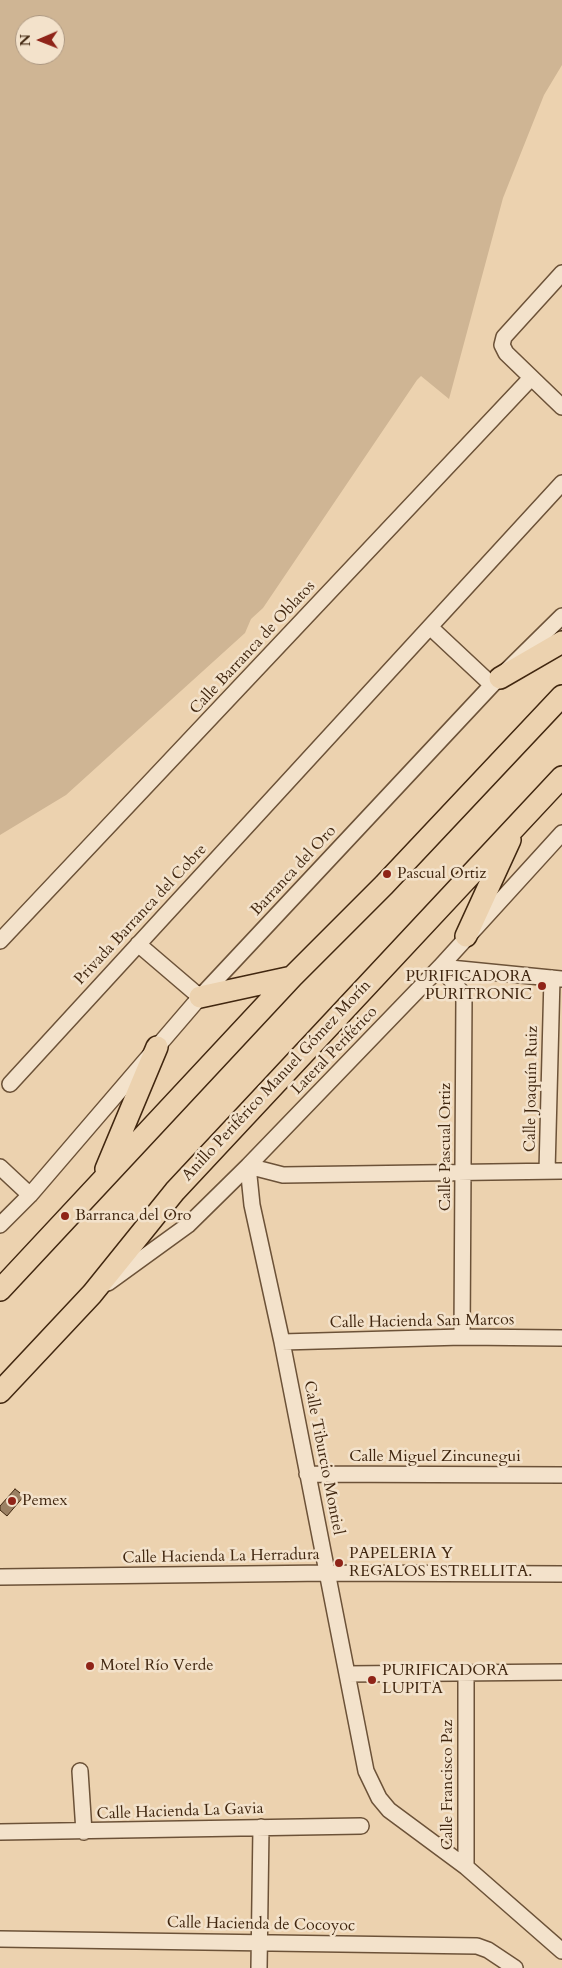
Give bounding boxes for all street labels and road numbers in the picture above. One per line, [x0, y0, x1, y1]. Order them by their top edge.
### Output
street label: Calle Barranca de Oblatos [186, 577, 320, 719]
street label: Barranca del Oro [247, 822, 341, 920]
street label: Privada Barranca del Cobre [71, 841, 211, 989]
street label: Anillo Periférico Manuel Gómez Morín [179, 976, 375, 1186]
street label: Lateral Periférico [288, 1003, 382, 1099]
street label: Calle Joaquín Ruiz [521, 1026, 543, 1152]
street label: Calle Pascual Ortiz [436, 1083, 456, 1211]
street label: Calle Hacienda San Marcos [330, 1311, 514, 1333]
street label: Calle Tiburcio Montiel [299, 1379, 347, 1537]
street label: Calle Miguel Zincunegui [349, 1447, 521, 1467]
street label: Calle Hacienda La Herradura [122, 1546, 320, 1568]
street label: Calle Francisco Paz [438, 1720, 458, 1850]
street label: Calle Hacienda La Gavia [96, 1799, 264, 1825]
street label: Calle Hacienda de Cocoyoc [167, 1914, 355, 1936]

